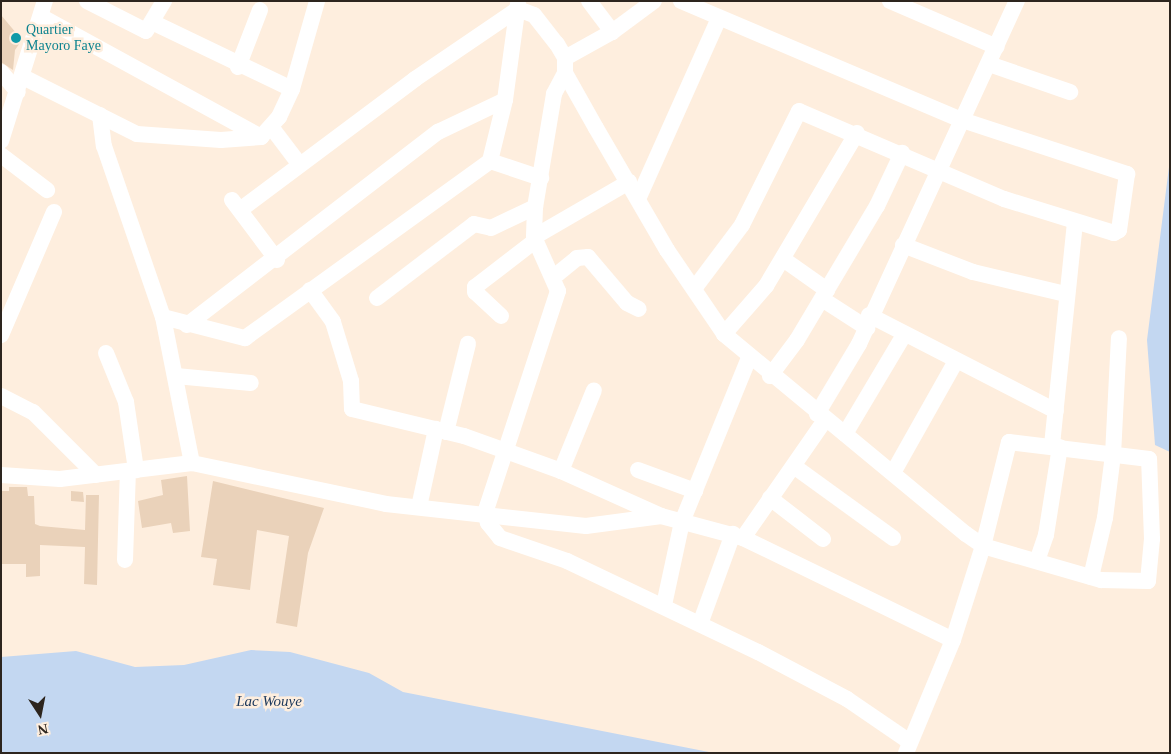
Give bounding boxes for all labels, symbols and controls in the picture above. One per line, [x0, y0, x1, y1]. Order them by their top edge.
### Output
place label: Quartier Mayoro Faye [26, 22, 101, 54]
marker: Quartier Mayoro Faye [10, 32, 22, 44]
north arrow [15, 689, 65, 739]
water label: Lac Wouye [236, 693, 302, 711]
text: N [37, 721, 49, 738]

